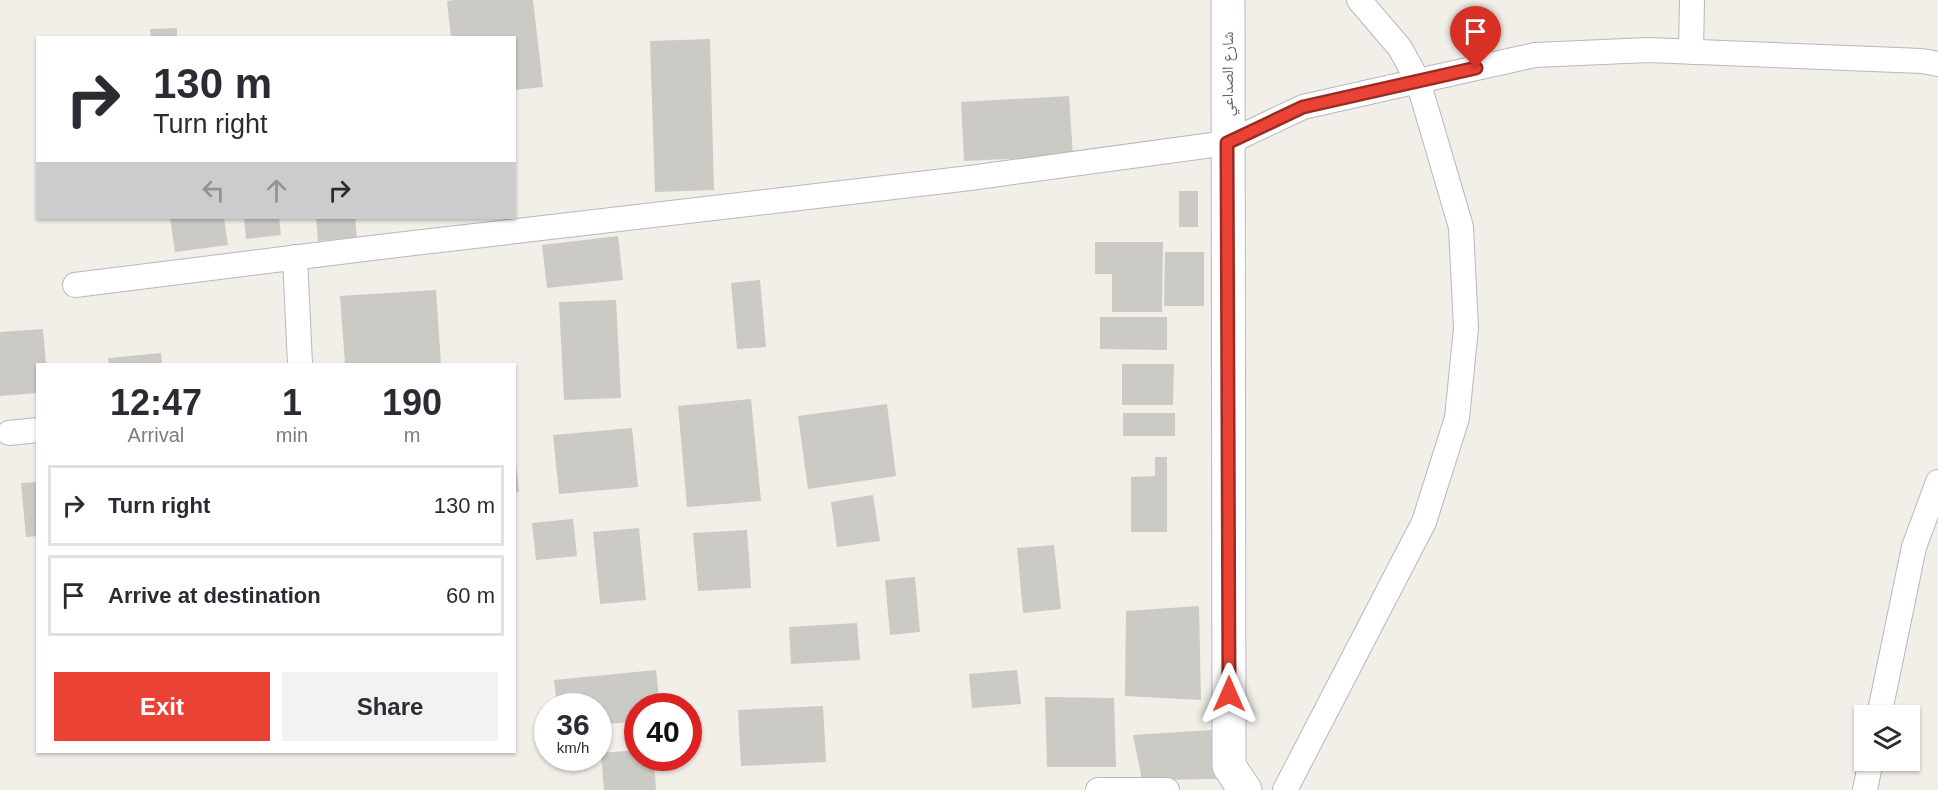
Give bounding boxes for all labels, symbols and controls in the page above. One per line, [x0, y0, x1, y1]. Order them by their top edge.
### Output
pin [1450, 6, 1501, 68]
icon: arrive [1459, 15, 1492, 48]
street label: شارع الصداعي [1219, 32, 1240, 116]
icon: right [54, 60, 132, 138]
text: 130 m [153, 60, 272, 107]
text: Turn right [153, 109, 268, 139]
icon: left [197, 174, 230, 207]
icon: ahead [260, 174, 293, 207]
icon: right [323, 174, 356, 207]
text: 12:47 [110, 382, 202, 423]
text: 1 [282, 382, 302, 423]
text: 190 [382, 382, 442, 423]
text: Arrival [128, 424, 184, 446]
text: min [276, 424, 308, 446]
text: m [404, 424, 420, 446]
icon: right [57, 489, 90, 522]
text: Turn right [108, 493, 210, 518]
text: 130 m [434, 493, 495, 518]
icon: arrive [57, 579, 90, 612]
text: Arrive at destination [108, 583, 321, 608]
text: 60 m [446, 583, 495, 608]
position arrow [1197, 662, 1261, 726]
button: Exit [54, 672, 270, 741]
button: Share [282, 672, 498, 741]
speed limit sign: 40 [624, 693, 702, 771]
map controls [1854, 705, 1920, 771]
button: layers [1854, 705, 1920, 771]
text: 36 [556, 708, 590, 741]
text: km/h [557, 739, 589, 756]

